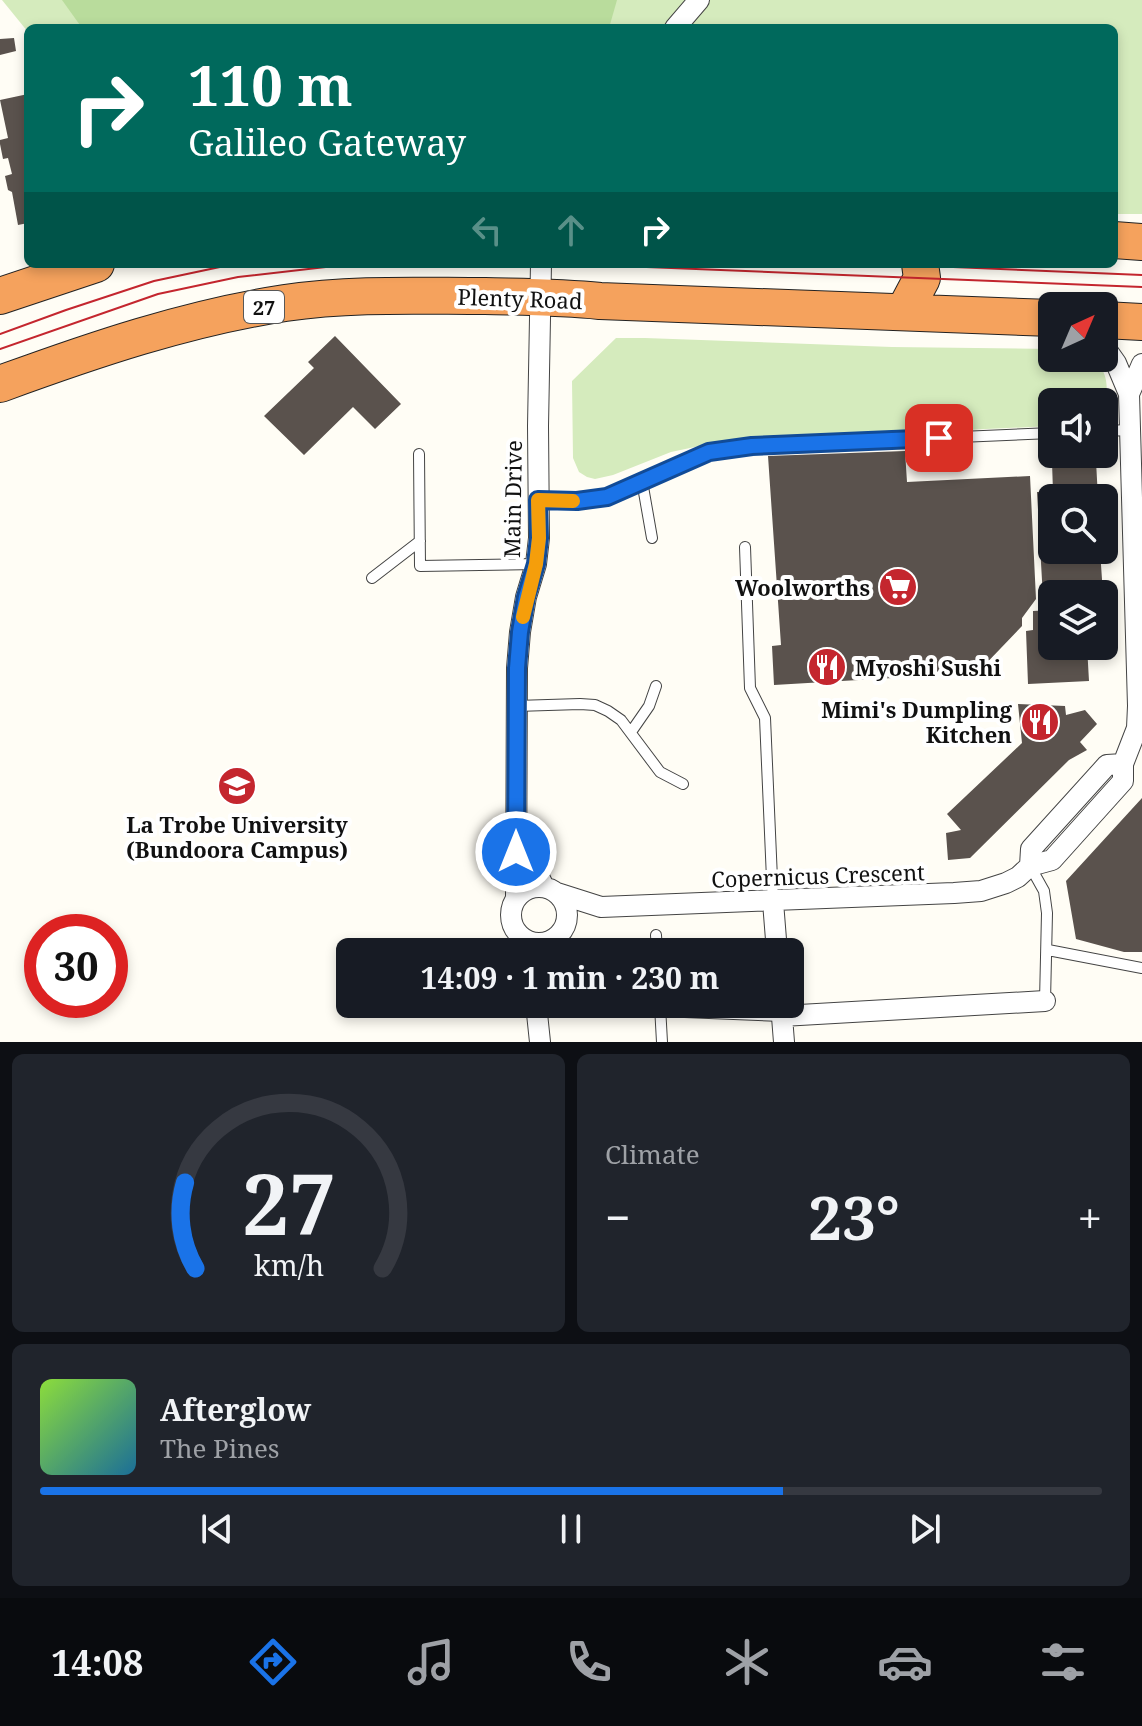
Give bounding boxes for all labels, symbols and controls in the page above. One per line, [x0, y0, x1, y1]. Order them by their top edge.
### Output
text: 110 m [188, 46, 353, 122]
icon: right [56, 56, 160, 160]
text: Galileo Gateway [188, 118, 466, 167]
icon: left [465, 208, 509, 252]
icon: ahead [549, 208, 593, 252]
icon: right [633, 208, 677, 252]
street label: Plenty Road [457, 281, 583, 315]
road number: 27 [244, 291, 284, 323]
north arrow [1038, 292, 1118, 372]
map controls [1038, 292, 1118, 660]
button: sound [1038, 388, 1118, 468]
pin [905, 404, 973, 472]
icon: arrive [917, 416, 961, 460]
street label: Main Drive [496, 440, 528, 558]
button: search [1038, 484, 1118, 564]
supermarket icon: Woolworths [877, 566, 919, 608]
place label: Woolworths [735, 572, 870, 602]
button: layers [1038, 580, 1118, 660]
restaurant icon: Myoshi Sushi [806, 646, 848, 688]
place label: Myoshi Sushi [855, 652, 1002, 682]
place label: Mimi's Dumpling Kitchen [821, 694, 1013, 749]
restaurant icon: Mimi's Dumpling Kitchen [1019, 701, 1061, 743]
school or university icon: La Trobe University (Bundoora Campus) [216, 765, 258, 807]
place label: La Trobe University (Bundoora Campus) [126, 809, 348, 864]
position arrow [474, 810, 558, 894]
street label: Copernicus Crescent [711, 856, 926, 894]
speed limit sign: 30 [24, 914, 128, 1018]
text: 14:09 · 1 min · 230 m [421, 957, 719, 998]
text: Climate [605, 1136, 700, 1172]
text: 27 [241, 1146, 336, 1259]
text: 23° [808, 1176, 900, 1258]
text: − [605, 1187, 630, 1247]
text: + [1077, 1187, 1102, 1247]
text: km/h [253, 1245, 324, 1284]
text: Afterglow [160, 1389, 311, 1430]
text: The Pines [160, 1430, 280, 1466]
icon: previous [195, 1507, 239, 1551]
icon: pause [549, 1507, 593, 1551]
icon: next [903, 1507, 947, 1551]
icon: directions [245, 1634, 301, 1690]
icon: music [403, 1634, 459, 1690]
icon: phone [561, 1634, 617, 1690]
icon: climate [719, 1634, 775, 1690]
icon: car [877, 1634, 933, 1690]
icon: filters [1035, 1634, 1091, 1690]
text: 14:08 [51, 1638, 143, 1687]

